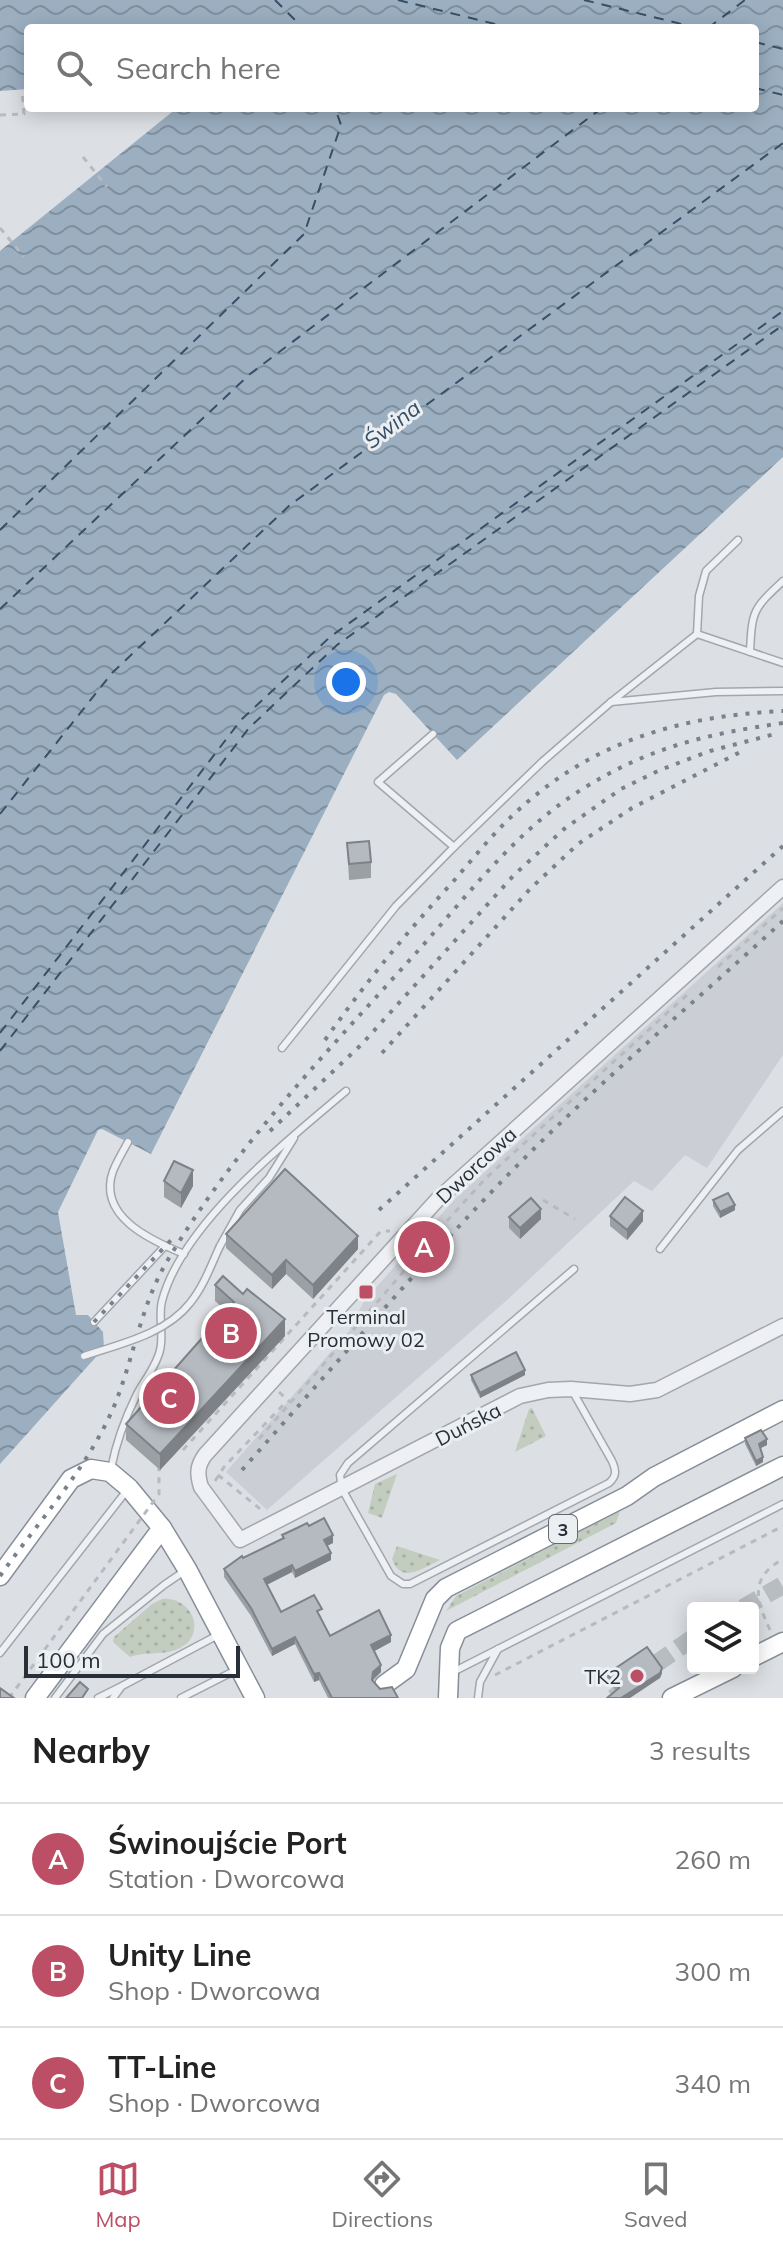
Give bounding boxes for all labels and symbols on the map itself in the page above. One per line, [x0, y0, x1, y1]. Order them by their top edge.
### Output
water label: Świna [358, 394, 426, 454]
your location [326, 662, 366, 702]
street label: Dworcowa [431, 1121, 521, 1209]
pin: A [398, 1217, 450, 1277]
marker: Terminal Promowy 02 [357, 1283, 375, 1301]
pin: B [205, 1303, 257, 1363]
place label: Terminal Promowy 02 [307, 1304, 425, 1352]
pin: C [143, 1368, 195, 1428]
street label: Duńska [431, 1397, 505, 1451]
road number: 3 [549, 1515, 577, 1543]
scale bar [24, 1642, 240, 1678]
place label: TK2 [584, 1664, 621, 1689]
marker: TK2 [628, 1667, 646, 1685]

